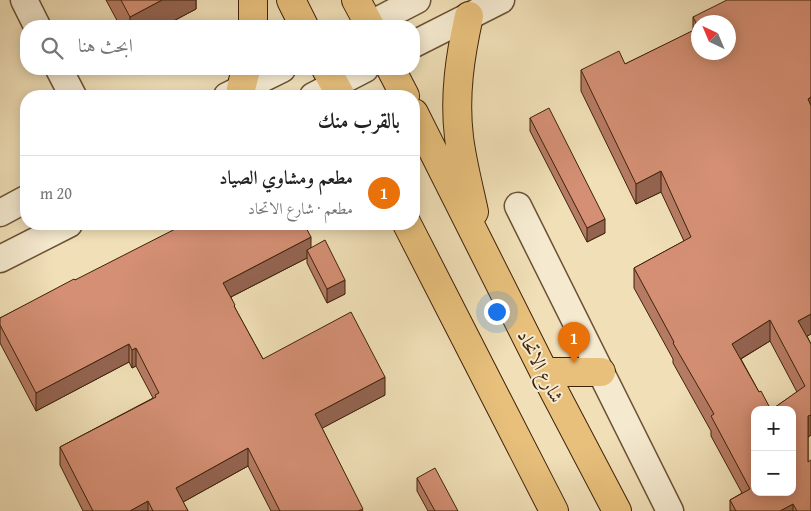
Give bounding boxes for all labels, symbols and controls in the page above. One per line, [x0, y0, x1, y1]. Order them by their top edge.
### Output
north arrow [691, 15, 736, 60]
search box [20, 20, 420, 75]
text: ابحث هنا [78, 31, 133, 59]
icon: search [38, 34, 66, 62]
text: بالقرب منك [318, 105, 400, 136]
text: مطعم ومشاوي الصياد [219, 163, 353, 191]
text: 20 m [40, 181, 72, 205]
text: 1 [380, 181, 388, 205]
text: مطعم · شارع الاتحاد [248, 196, 353, 220]
your location [484, 299, 510, 325]
pin: 1 [558, 322, 590, 363]
street label: شارع الاتحاد [509, 325, 571, 408]
map controls [751, 406, 796, 496]
button: + [751, 406, 796, 451]
button: − [751, 451, 796, 496]

